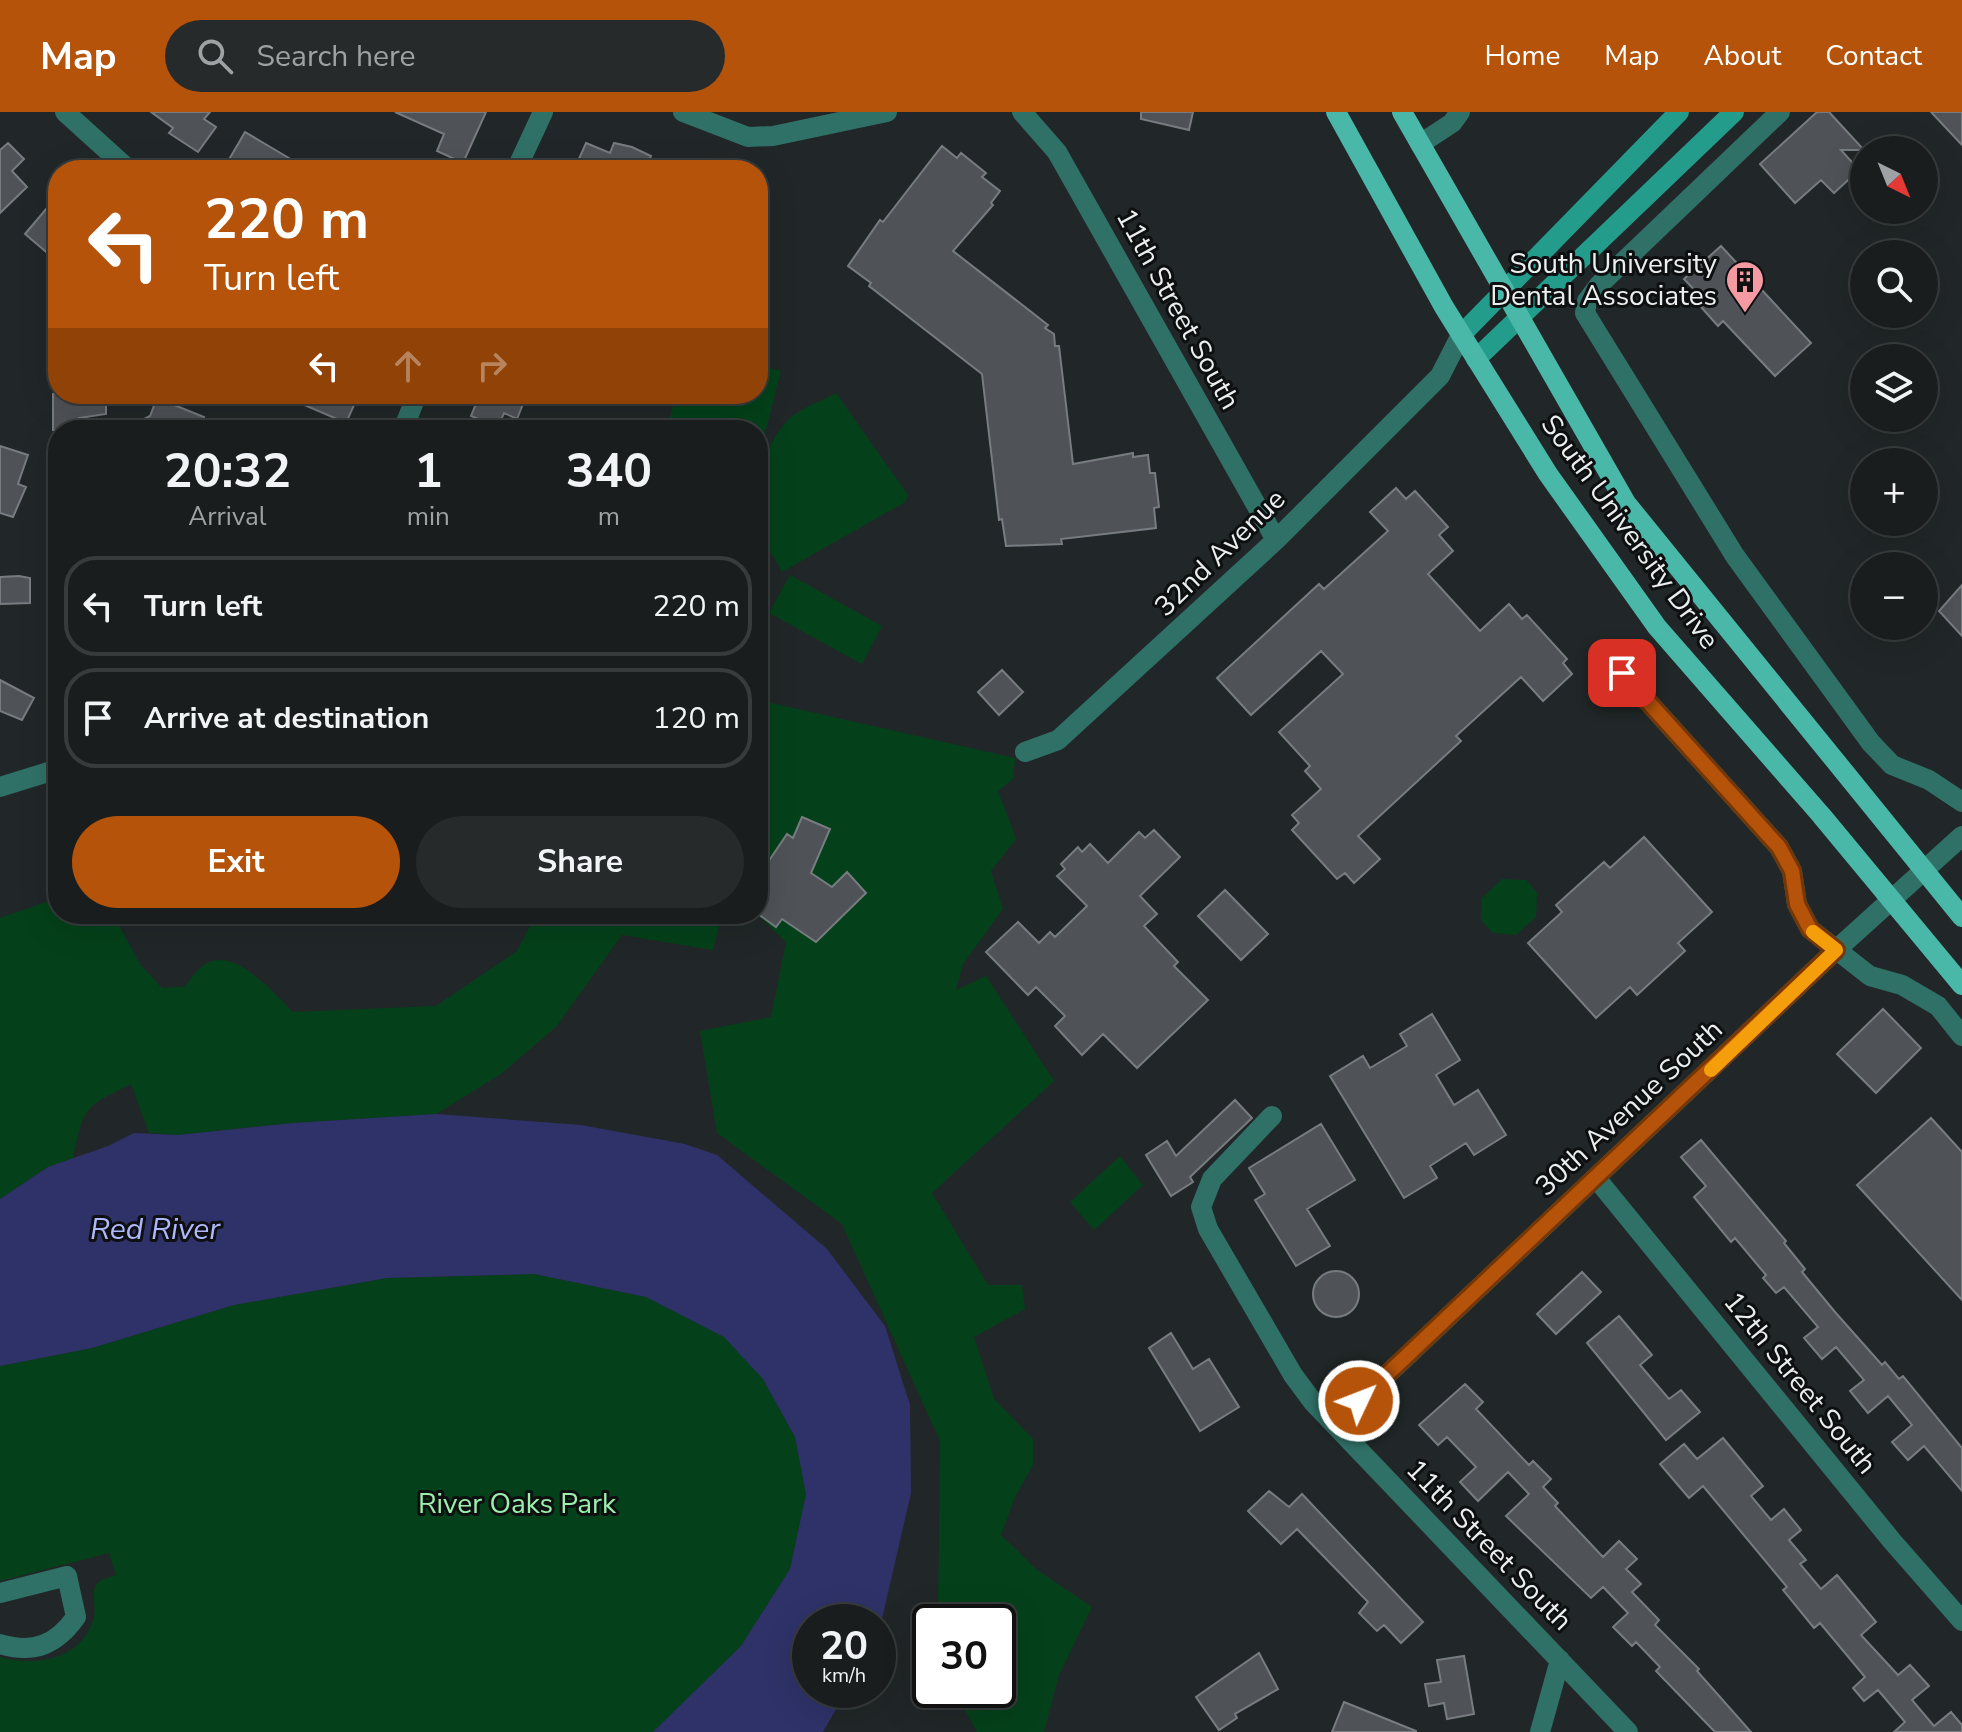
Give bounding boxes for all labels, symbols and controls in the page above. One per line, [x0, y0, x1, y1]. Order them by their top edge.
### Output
search box [165, 20, 725, 92]
text: Map [40, 31, 117, 82]
icon: search [193, 34, 237, 78]
text: Search here [257, 36, 416, 77]
text: Home [1485, 37, 1560, 75]
text: Map [1604, 37, 1659, 75]
text: About [1703, 37, 1781, 75]
text: Contact [1825, 37, 1922, 75]
north arrow [1850, 136, 1938, 224]
map controls [1850, 136, 1938, 640]
text: 220 m [204, 181, 369, 258]
icon: left [72, 192, 176, 296]
street label: 11th Street South [1107, 202, 1249, 416]
button: search [1850, 240, 1938, 328]
place label: South University Dental Associates [1490, 245, 1718, 315]
text: Turn left [204, 254, 339, 303]
building icon: South University Dental Associates [1724, 259, 1766, 314]
icon: left [302, 344, 346, 388]
icon: ahead [386, 344, 430, 388]
icon: right [470, 344, 514, 388]
button: layers [1850, 344, 1938, 432]
street label: South University Drive [1532, 407, 1728, 657]
text: 20:32 [164, 438, 291, 504]
text: 1 [414, 438, 443, 504]
text: 340 [566, 438, 652, 504]
button: + [1850, 448, 1938, 536]
street label: 32nd Avenue [1146, 481, 1294, 625]
text: Arrival [188, 499, 267, 534]
text: min [407, 499, 450, 534]
text: m [598, 499, 620, 534]
button: − [1850, 552, 1938, 640]
icon: left [76, 584, 120, 628]
text: Turn left [144, 586, 262, 627]
text: 220 m [653, 586, 740, 627]
pin [1588, 639, 1656, 707]
icon: arrive [1600, 651, 1644, 695]
icon: arrive [76, 696, 120, 740]
text: Arrive at destination [144, 698, 429, 739]
text: 120 m [653, 698, 740, 739]
button: Exit [72, 816, 400, 908]
button: Share [416, 816, 744, 908]
street label: 30th Avenue South [1527, 1011, 1731, 1205]
water label: Red River [90, 1209, 221, 1250]
street label: 12th Street South [1715, 1284, 1885, 1482]
position arrow [1317, 1359, 1401, 1443]
street label: 11th Street South [1397, 1451, 1581, 1639]
park label: River Oaks Park [418, 1485, 617, 1523]
speed limit sign: 30 [912, 1604, 1016, 1708]
text: 20 [820, 1619, 868, 1673]
text: km/h [822, 1662, 866, 1689]

